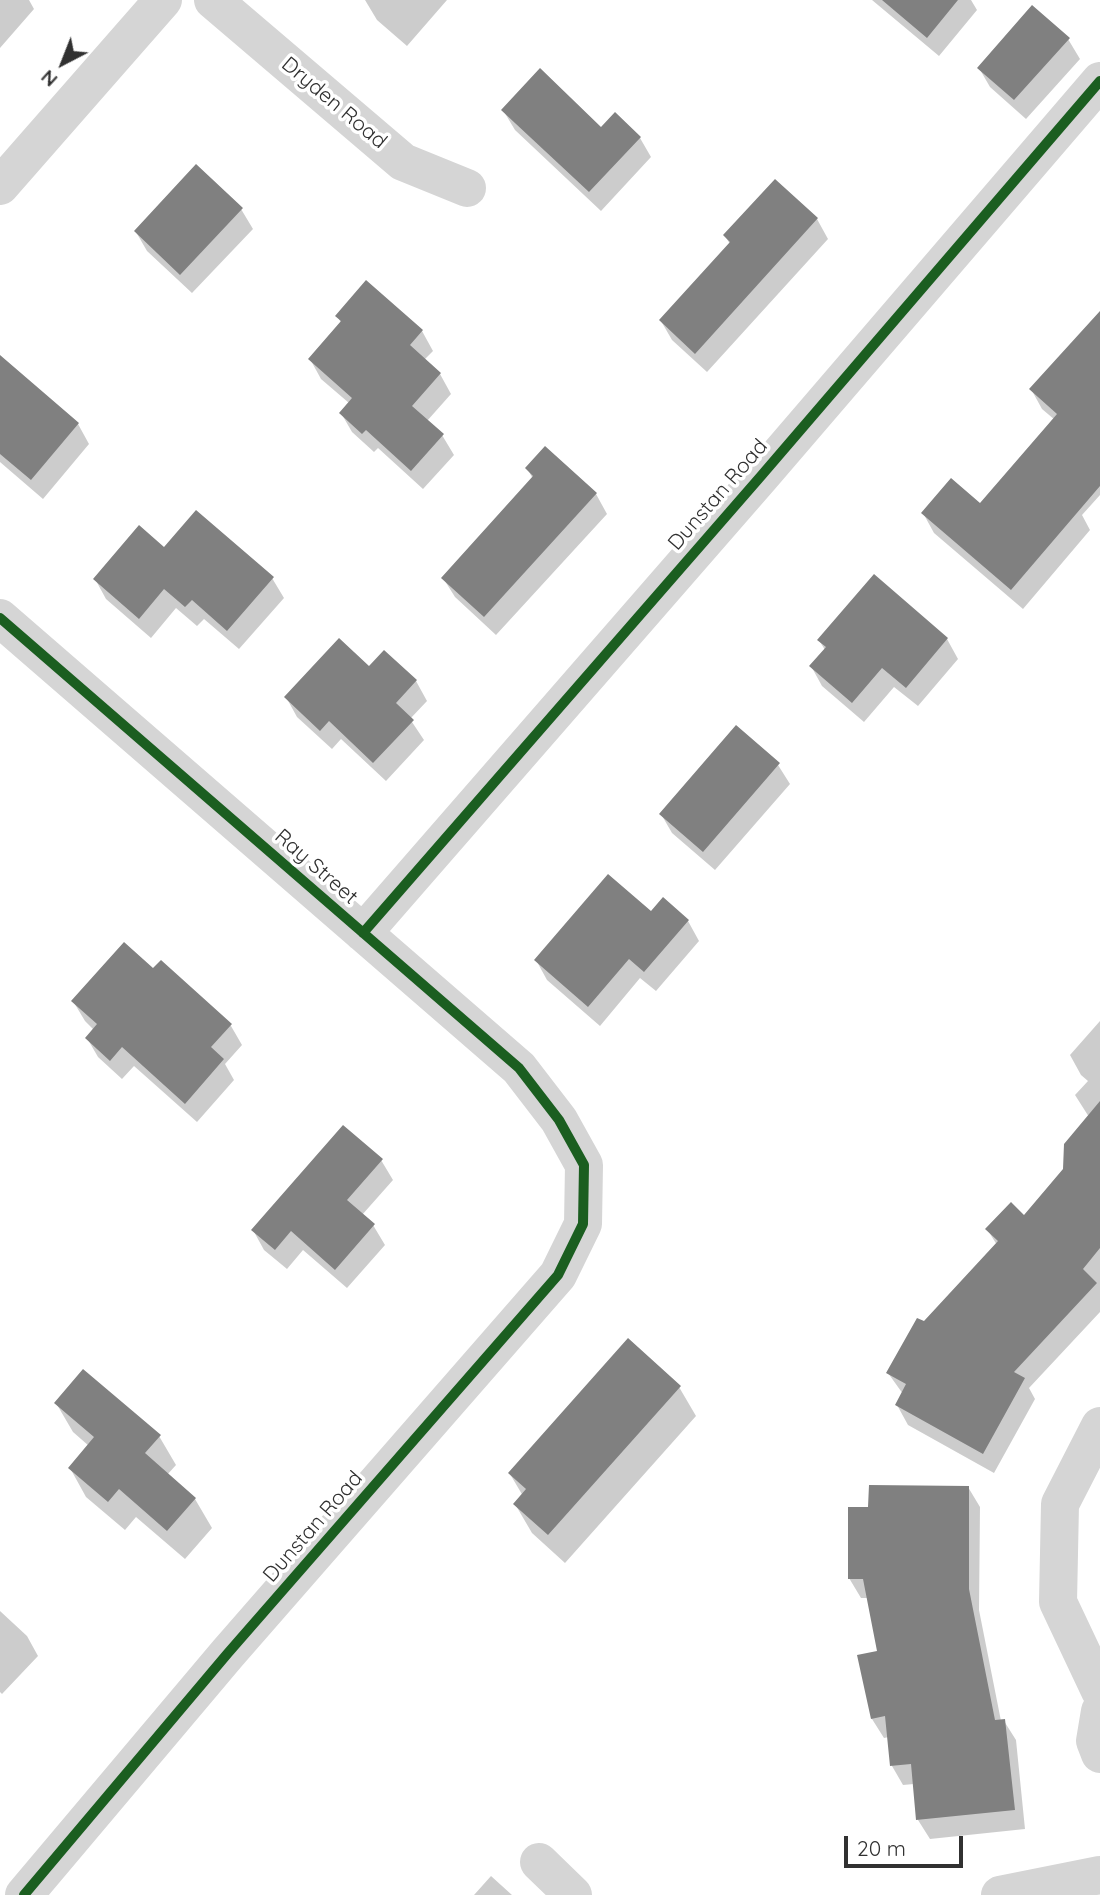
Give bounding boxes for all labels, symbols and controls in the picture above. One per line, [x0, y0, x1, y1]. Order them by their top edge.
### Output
north arrow [28, 28, 98, 98]
street label: Dryden Road [276, 52, 392, 154]
text: N [36, 65, 62, 92]
street label: Dunstan Road [663, 434, 773, 556]
street label: Ray Street [269, 824, 363, 910]
street label: Dunstan Road [258, 1466, 368, 1588]
scale bar [848, 1822, 967, 1866]
text: 20 m [857, 1835, 906, 1861]

